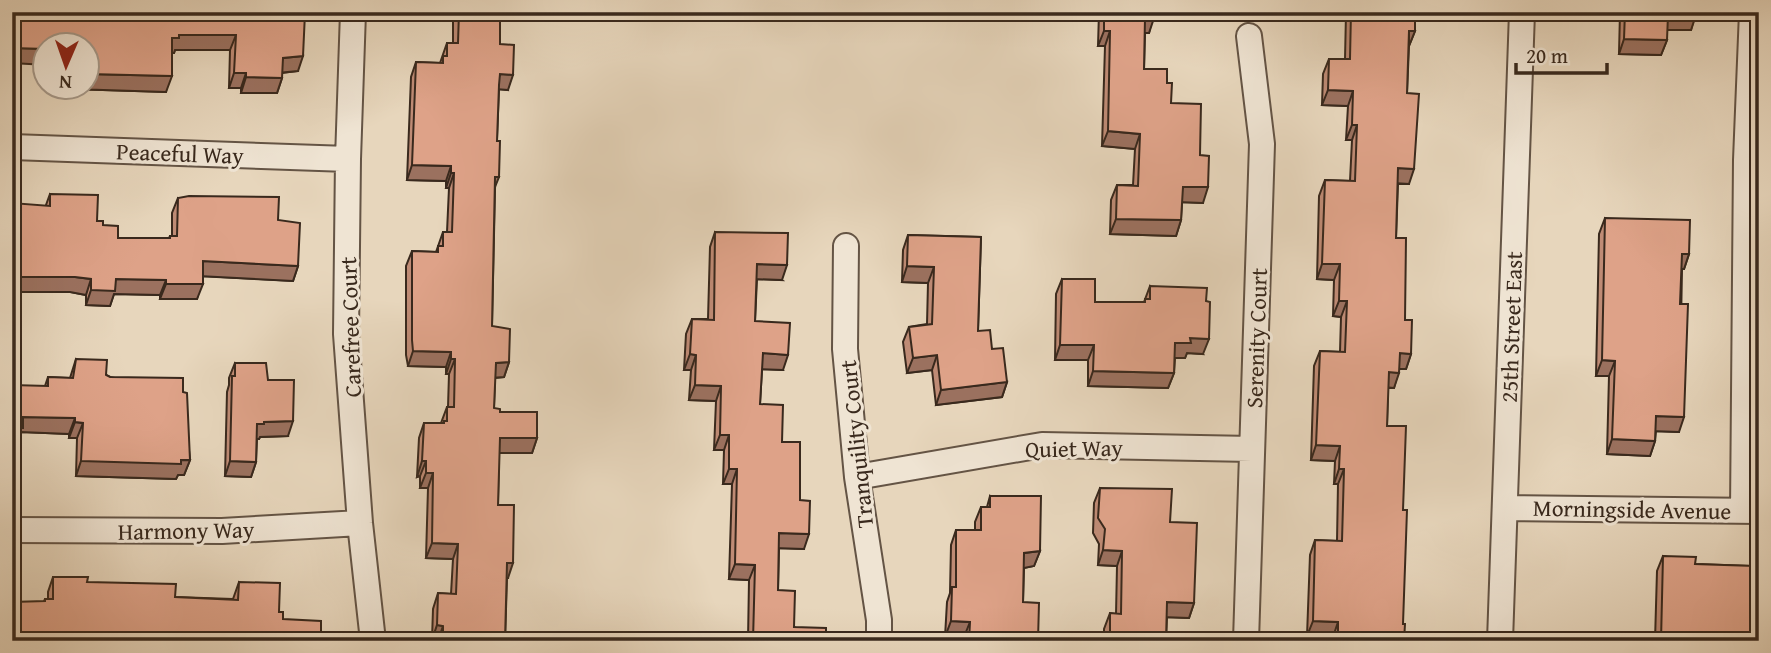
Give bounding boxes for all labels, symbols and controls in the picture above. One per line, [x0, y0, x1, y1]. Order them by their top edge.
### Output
north arrow [32, 32, 102, 102]
scale bar [1516, 32, 1606, 76]
text: 20 m [1526, 40, 1568, 71]
text: N [58, 69, 72, 97]
street label: Peaceful Way [116, 134, 245, 172]
street label: 25th Street East [1492, 251, 1530, 403]
street label: Carefree Court [331, 256, 369, 398]
street label: Serenity Court [1237, 267, 1275, 409]
street label: Tranquility Court [831, 358, 881, 530]
street label: Quiet Way [1025, 431, 1124, 465]
street label: Morningside Avenue [1533, 491, 1731, 527]
street label: Harmony Way [117, 512, 255, 548]

